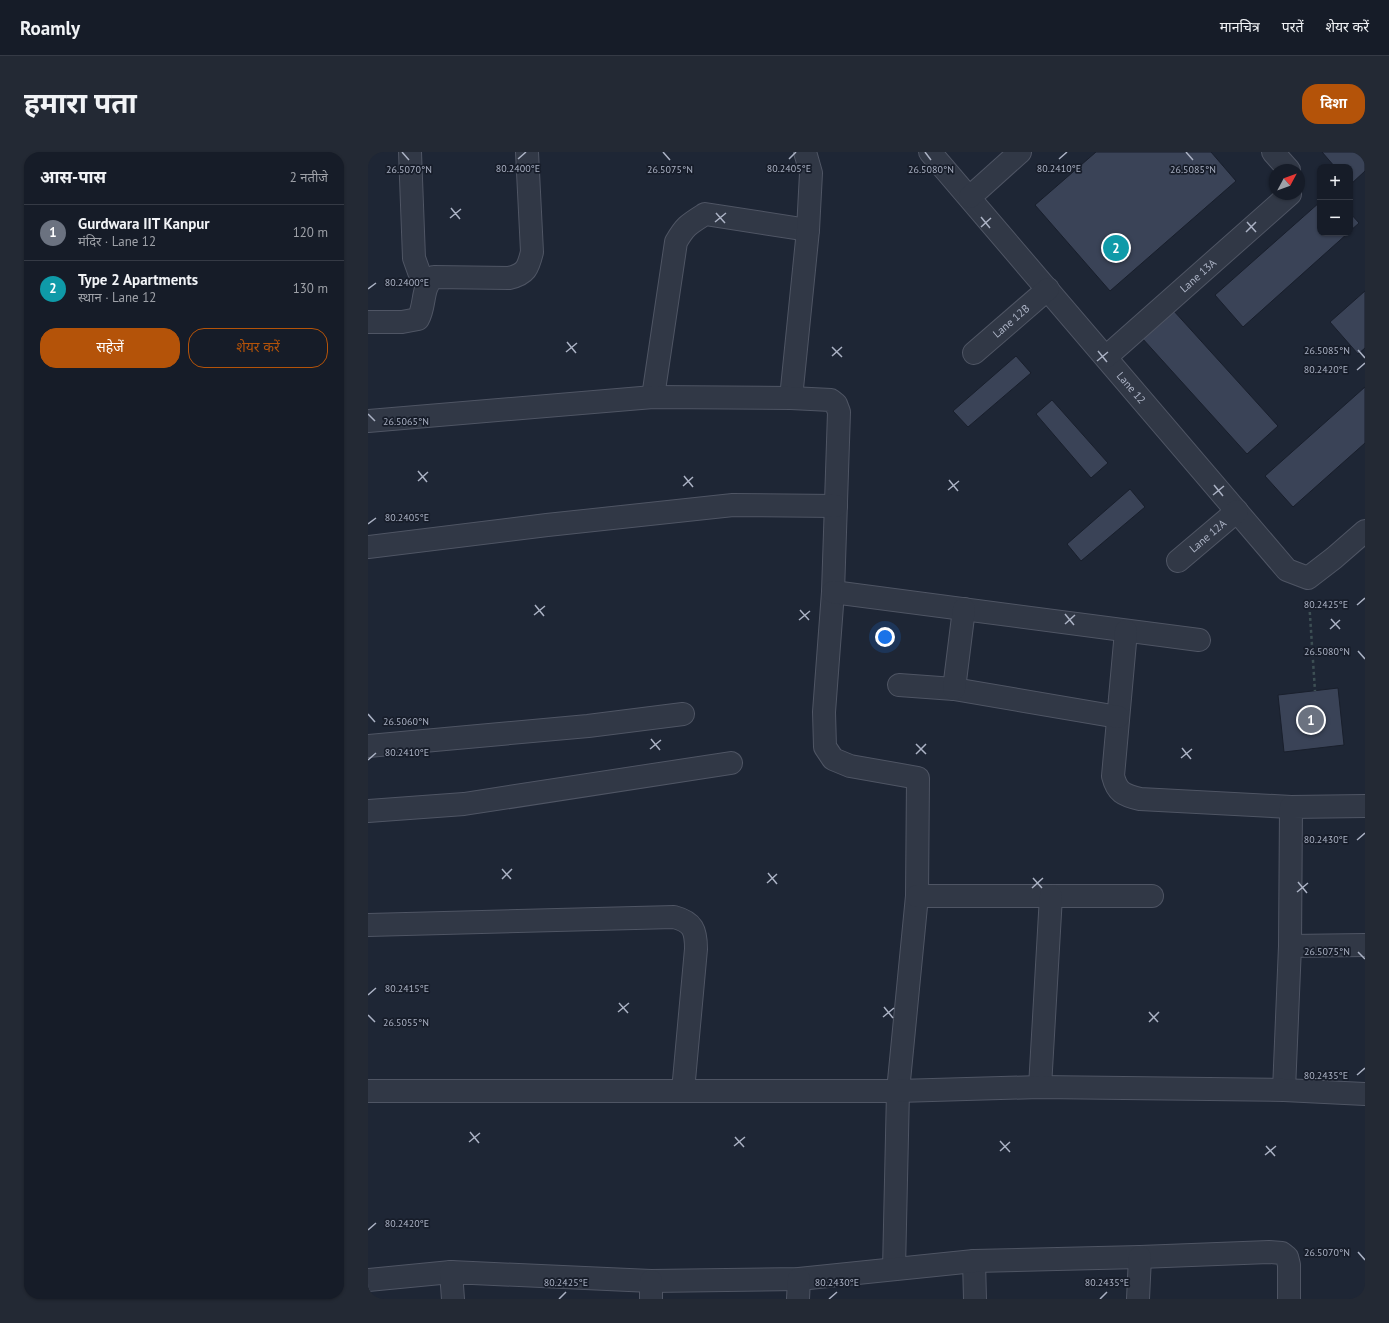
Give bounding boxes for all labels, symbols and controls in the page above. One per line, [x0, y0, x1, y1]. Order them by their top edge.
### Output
text: Roamly [20, 16, 80, 40]
text: मानचित्र [1220, 18, 1260, 36]
text: परतें [1282, 18, 1303, 36]
text: शेयर करें [1325, 18, 1369, 36]
text: हमारा पता [24, 84, 137, 121]
button: दिशा [1302, 84, 1365, 124]
text: 80.2400°E [496, 162, 540, 175]
text: 80.2405°E [767, 162, 811, 175]
text: 80.2410°E [1037, 162, 1081, 175]
text: 26.5070°N [386, 163, 432, 176]
text: 26.5075°N [647, 163, 693, 176]
text: 26.5080°N [908, 163, 954, 176]
text: 26.5085°N [1170, 163, 1216, 176]
north arrow [1269, 164, 1305, 200]
map controls [1317, 164, 1353, 236]
button: + [1317, 164, 1353, 200]
text: आस-पास [40, 166, 106, 188]
text: 2 नतीजे [290, 169, 328, 186]
button: − [1317, 200, 1353, 236]
text: Gurdwara IIT Kanpur [78, 214, 210, 233]
text: 1 [49, 224, 57, 241]
text: 120 m [293, 224, 328, 241]
text: मंदिर · Lane 12 [78, 233, 156, 250]
pin: 2 [1103, 233, 1129, 263]
street label: Lane 13A [1177, 255, 1220, 295]
text: Type 2 Apartments [78, 270, 198, 289]
text: 80.2400°E [385, 276, 429, 289]
text: 2 [49, 280, 57, 297]
text: 130 m [293, 280, 328, 297]
text: स्थान · Lane 12 [78, 289, 156, 306]
street label: Lane 12B [990, 301, 1032, 341]
button: सहेजें [40, 328, 180, 368]
button: शेयर करें [188, 328, 328, 368]
text: 26.5085°N [1304, 344, 1350, 357]
text: 80.2420°E [1304, 363, 1348, 376]
street label: Lane 12 [1114, 369, 1149, 407]
text: 26.5065°N [383, 415, 429, 428]
text: 80.2405°E [385, 511, 429, 524]
street label: Lane 12A [1186, 516, 1229, 555]
text: 80.2425°E [1304, 598, 1348, 611]
your location [875, 627, 895, 647]
text: 26.5080°N [1304, 645, 1350, 658]
pin: 1 [1298, 705, 1324, 735]
text: 26.5060°N [383, 715, 429, 728]
text: 80.2410°E [385, 746, 429, 759]
text: 80.2430°E [1304, 833, 1348, 846]
text: 26.5075°N [1304, 945, 1350, 958]
text: 80.2415°E [385, 982, 429, 995]
text: 26.5055°N [383, 1016, 429, 1029]
text: 80.2435°E [1304, 1069, 1348, 1082]
text: 80.2420°E [385, 1217, 429, 1230]
text: 26.5070°N [1304, 1246, 1350, 1259]
text: 80.2425°E [544, 1276, 588, 1289]
text: 80.2430°E [815, 1276, 859, 1289]
text: 80.2435°E [1085, 1276, 1129, 1289]

